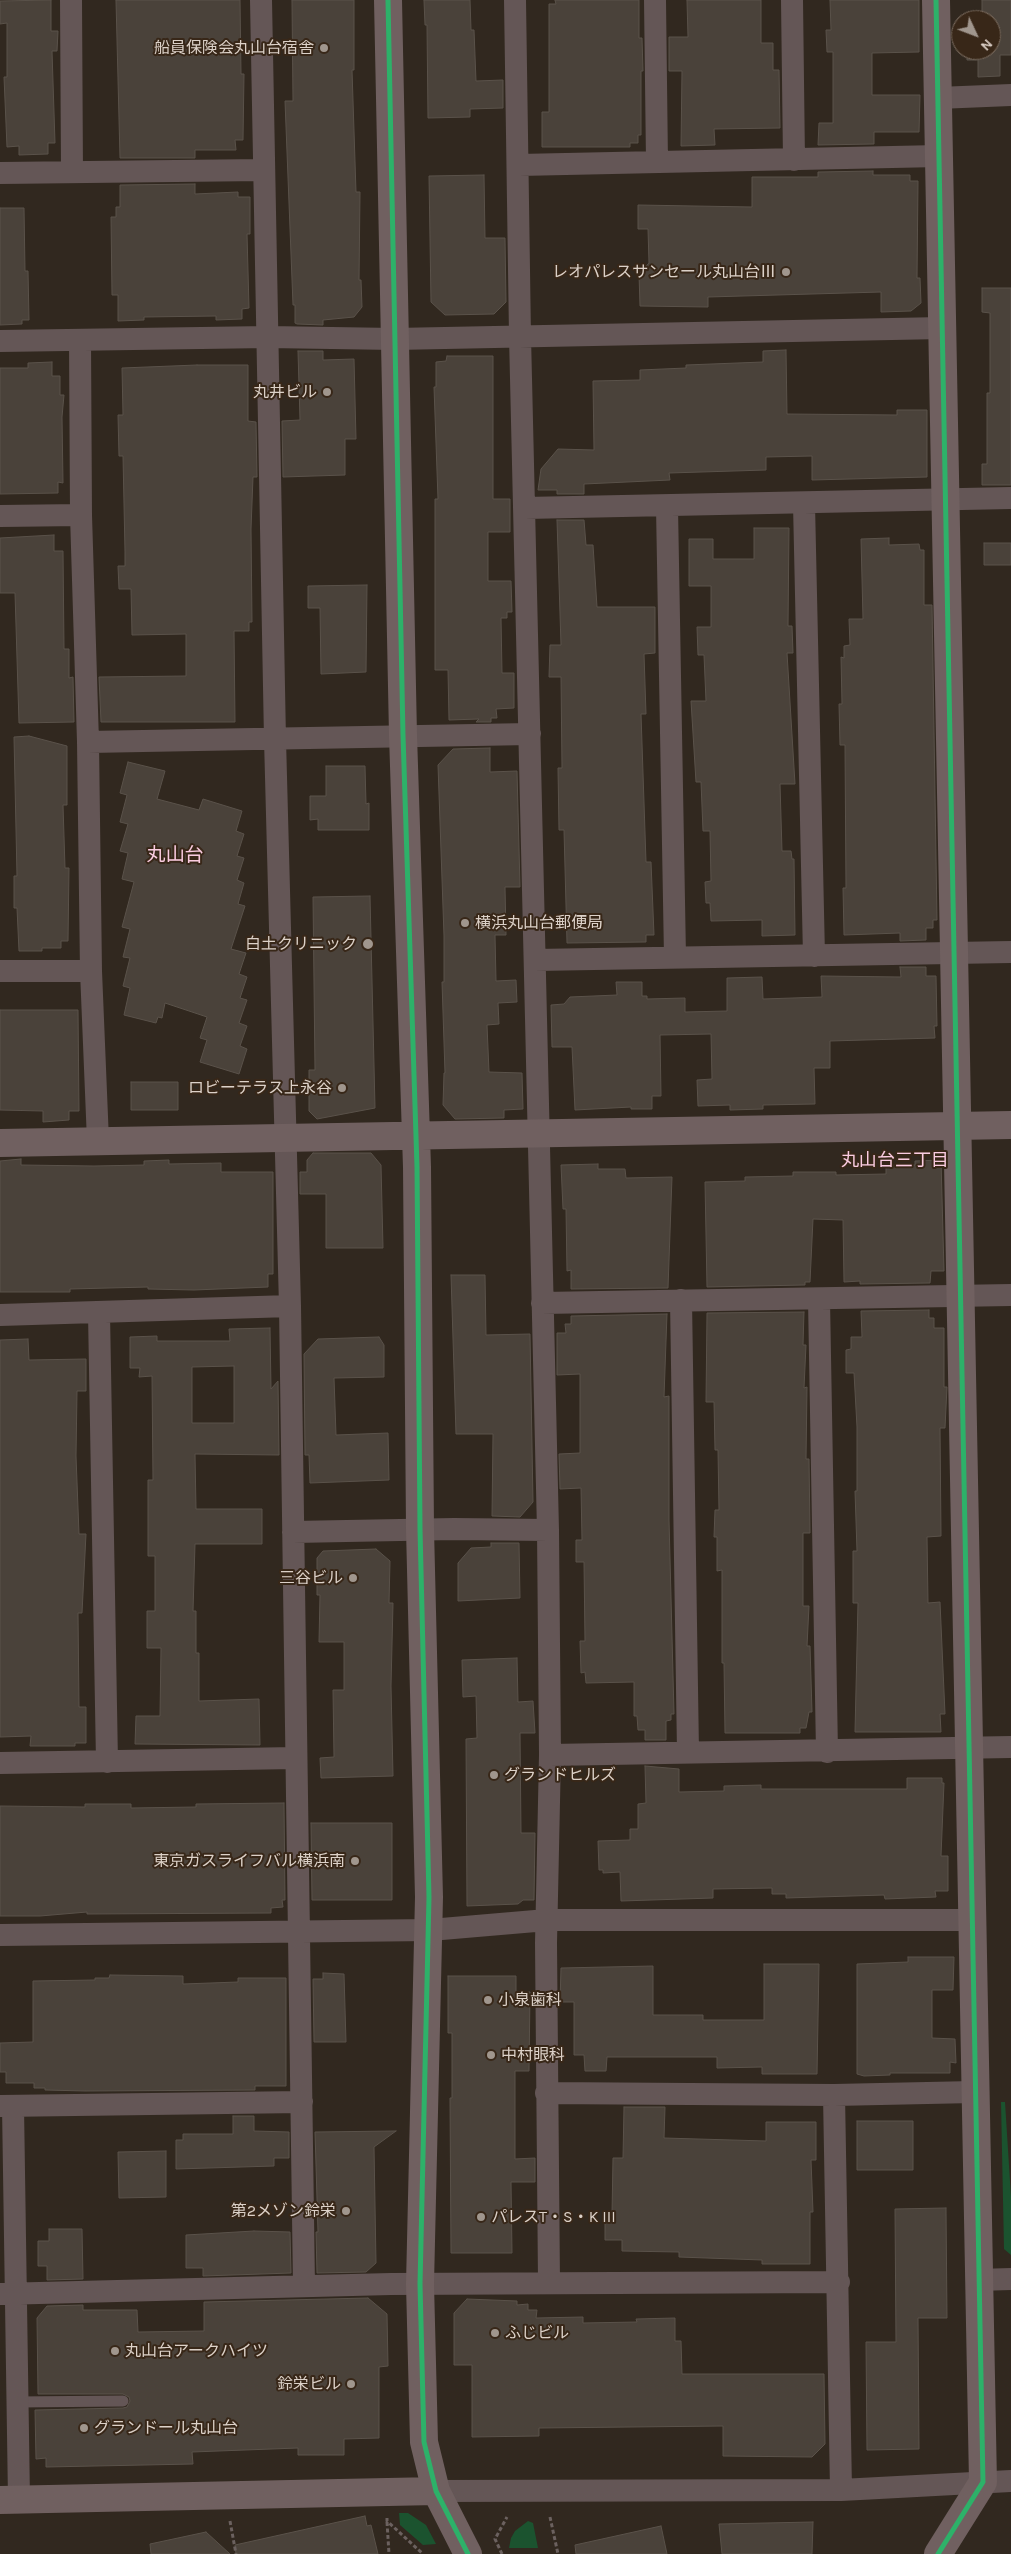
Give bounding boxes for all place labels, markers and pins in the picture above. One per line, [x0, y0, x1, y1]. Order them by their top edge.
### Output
place label: 船員保険会丸山台宿舎 [154, 38, 314, 58]
marker: 船員保険会丸山台宿舎 [318, 42, 330, 54]
place label: レオパレスサンセール丸山台Ⅲ [552, 262, 776, 282]
marker: レオパレスサンセール丸山台Ⅲ [780, 266, 792, 278]
place label: 丸井ビル [253, 382, 317, 402]
marker: 丸井ビル [321, 386, 333, 398]
place label: 横浜丸山台郵便局 [475, 913, 603, 933]
marker: 横浜丸山台郵便局 [459, 917, 471, 929]
place label: 白土クリニック [245, 934, 357, 954]
marker: 白土クリニック [361, 937, 375, 951]
place label: ロビーテラス上永谷 [188, 1078, 332, 1098]
marker: ロビーテラス上永谷 [336, 1082, 348, 1094]
place label: 三谷ビル [279, 1568, 343, 1588]
marker: 三谷ビル [347, 1572, 359, 1584]
place label: グランドヒルズ [504, 1765, 616, 1785]
marker: グランドヒルズ [488, 1769, 500, 1781]
place label: 東京ガスライフバル横浜南 [153, 1851, 345, 1871]
marker: 東京ガスライフバル横浜南 [349, 1855, 361, 1867]
place label: 小泉歯科 [498, 1990, 562, 2010]
marker: 小泉歯科 [482, 1994, 494, 2006]
place label: 中村眼科 [501, 2045, 565, 2065]
marker: 中村眼科 [485, 2049, 497, 2061]
place label: 第2メゾン鈴栄 [231, 2201, 336, 2221]
marker: 第2メゾン鈴栄 [340, 2205, 352, 2217]
place label: パレスT・S・K III [491, 2207, 616, 2227]
marker: パレスT・S・K III [475, 2211, 487, 2223]
place label: ふじビル [505, 2323, 569, 2343]
marker: ふじビル [489, 2327, 501, 2339]
place label: 丸山台アークハイツ [125, 2341, 268, 2361]
marker: 丸山台アークハイツ [109, 2345, 121, 2357]
place label: 鈴栄ビル [277, 2374, 341, 2394]
marker: 鈴栄ビル [345, 2378, 357, 2390]
place label: グランドール丸山台 [94, 2418, 238, 2438]
marker: グランドール丸山台 [78, 2422, 90, 2434]

